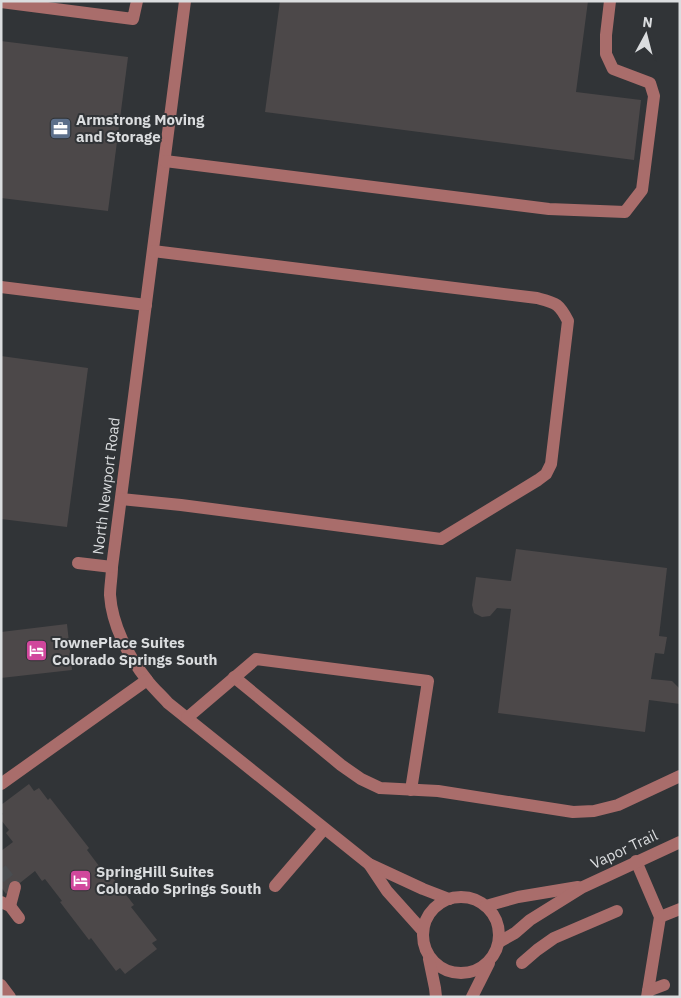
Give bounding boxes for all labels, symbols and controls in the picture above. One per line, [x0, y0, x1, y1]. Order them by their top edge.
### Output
north arrow [621, 10, 671, 60]
text: N [641, 13, 654, 32]
place label: Armstrong Moving and Storage [76, 110, 205, 146]
office icon: Armstrong Moving and Storage [48, 116, 72, 140]
street label: North Newport Road [88, 416, 124, 556]
place label: TownePlace Suites Colorado Springs South [52, 633, 217, 669]
hotel icon: TownePlace Suites Colorado Springs South [24, 639, 48, 663]
street label: Vapor Trail [587, 825, 661, 873]
place label: SpringHill Suites Colorado Springs South [96, 862, 261, 898]
hotel icon: SpringHill Suites Colorado Springs South [68, 868, 92, 892]

